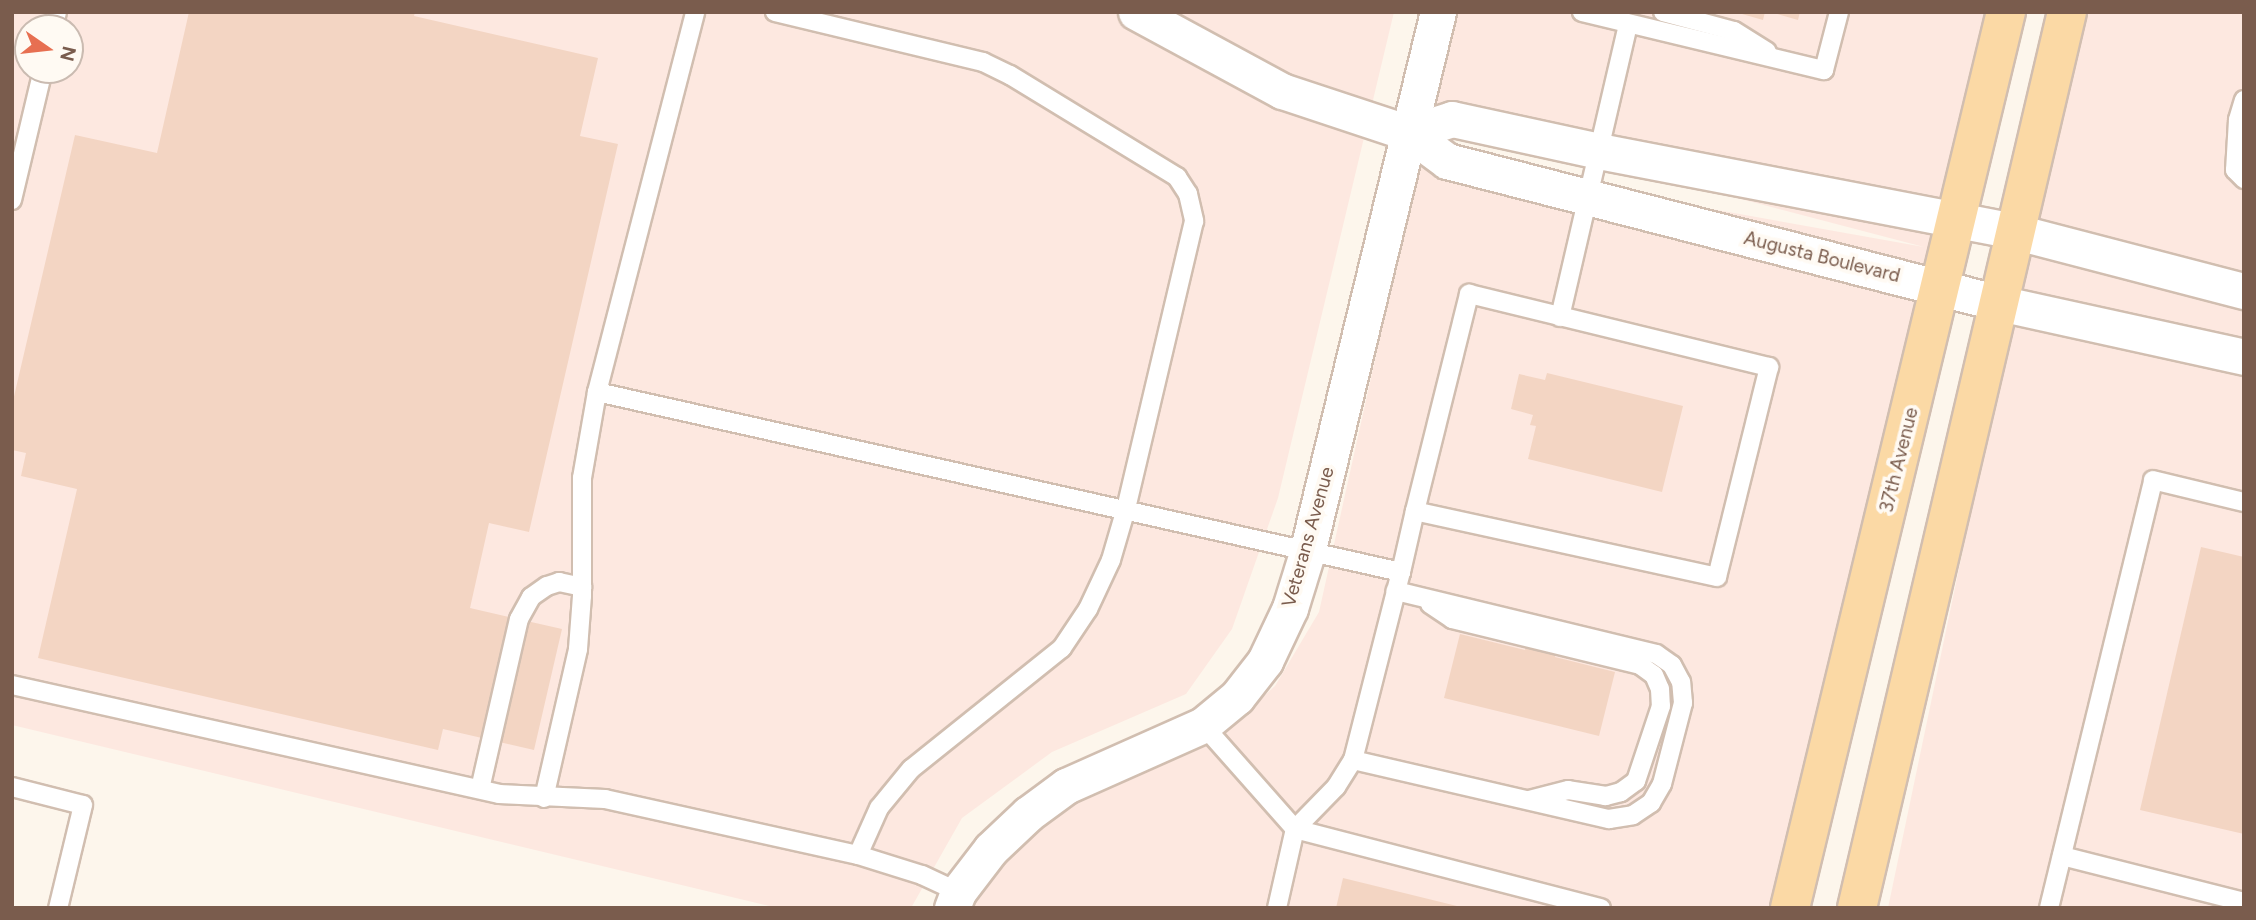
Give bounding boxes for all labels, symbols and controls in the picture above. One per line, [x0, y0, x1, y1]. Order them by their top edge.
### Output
north arrow [14, 14, 84, 84]
text: N [55, 44, 81, 64]
street label: Augusta Boulevard [1742, 227, 1902, 287]
street label: 37th Avenue [1875, 405, 1923, 515]
street label: Veterans Avenue [1277, 464, 1339, 610]

